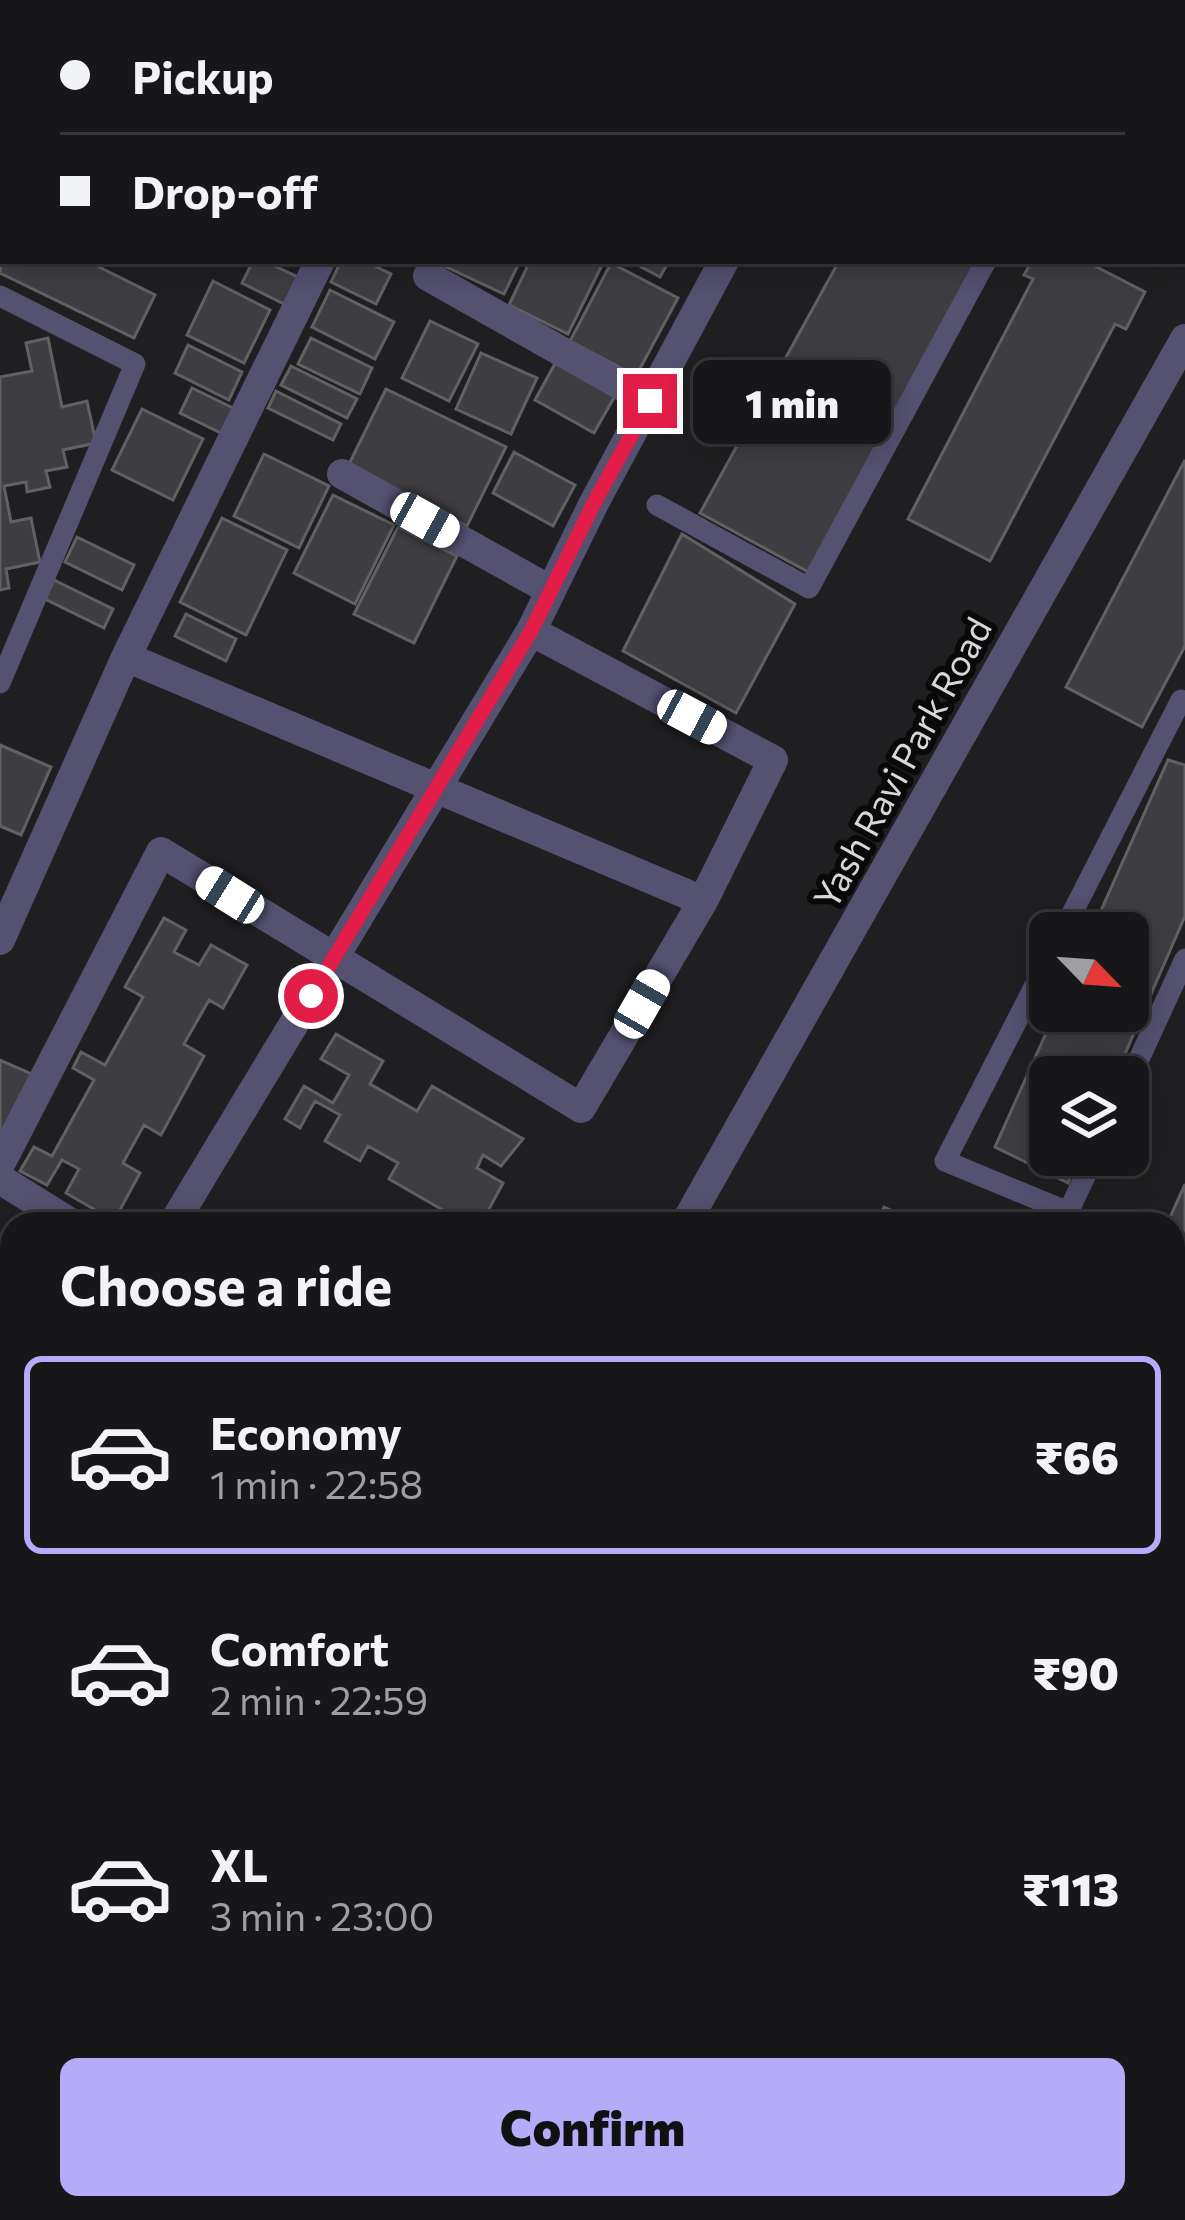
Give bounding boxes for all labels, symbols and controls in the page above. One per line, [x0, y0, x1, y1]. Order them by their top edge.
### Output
text: Pickup [132, 48, 274, 103]
text: Drop-off [132, 163, 318, 218]
callout: 1 min [692, 359, 890, 443]
route end [623, 374, 677, 428]
text: 1 min [745, 378, 839, 426]
car [385, 487, 465, 553]
street label: Yash Ravi Park Road [803, 609, 999, 915]
car [652, 684, 732, 750]
car [190, 861, 270, 929]
north arrow [1029, 912, 1149, 1032]
map controls [1029, 912, 1149, 1176]
car [608, 964, 676, 1044]
route start [284, 969, 338, 1023]
button: layers [1029, 1056, 1149, 1176]
text: Choose a ride [60, 1251, 392, 1317]
icon: car [66, 1401, 174, 1509]
text: Economy [210, 1404, 402, 1459]
text: ₹66 [1035, 1428, 1119, 1483]
text: 1 min · 22:58 [210, 1459, 423, 1507]
icon: car [66, 1617, 174, 1725]
text: Comfort [210, 1620, 389, 1675]
text: ₹90 [1032, 1644, 1119, 1699]
text: 2 min · 22:59 [210, 1675, 428, 1723]
icon: car [66, 1833, 174, 1941]
text: XL [210, 1836, 268, 1891]
text: ₹113 [1022, 1860, 1119, 1915]
text: 3 min · 23:00 [210, 1891, 434, 1939]
button: Confirm [60, 2058, 1125, 2196]

